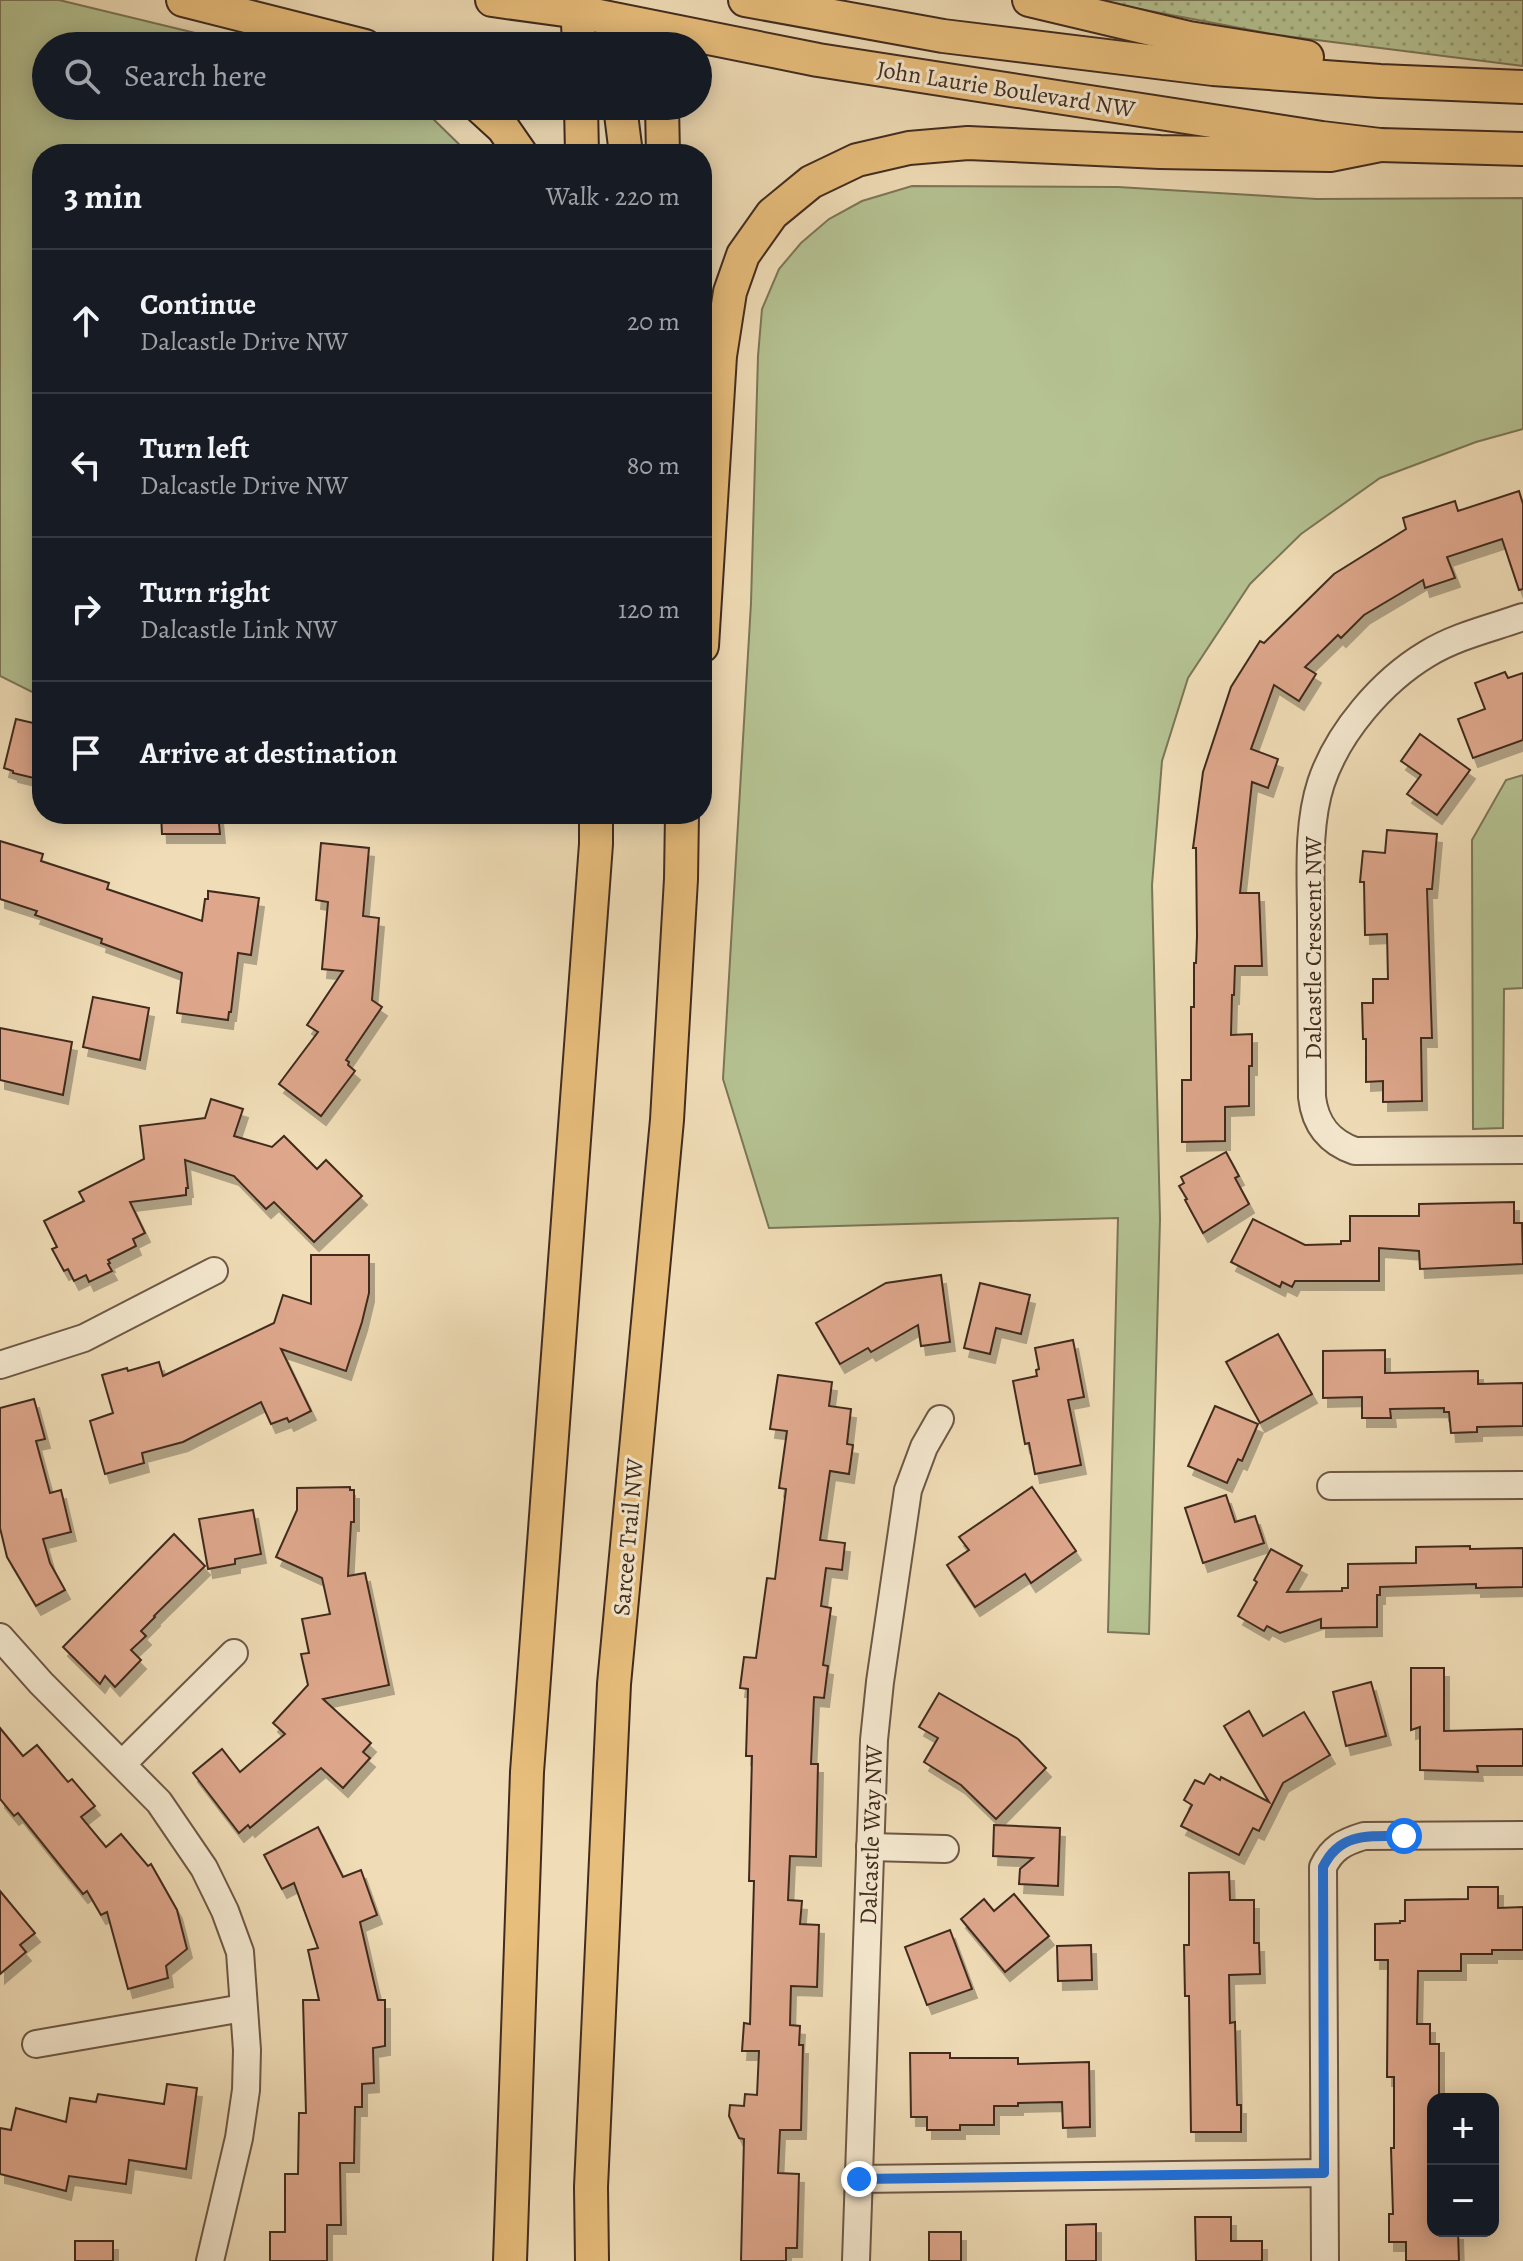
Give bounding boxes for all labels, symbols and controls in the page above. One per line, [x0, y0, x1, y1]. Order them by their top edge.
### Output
search box [32, 32, 712, 120]
street label: John Laurie Boulevard NW [875, 53, 1138, 125]
icon: search [60, 54, 104, 98]
text: Search here [124, 56, 267, 96]
text: 3 min [64, 173, 142, 220]
text: Walk · 220 m [546, 179, 680, 214]
text: Continue [140, 284, 256, 324]
icon: ahead [64, 299, 108, 343]
text: 20 m [627, 304, 680, 339]
text: Dalcastle Drive NW [140, 324, 348, 359]
text: Turn left [140, 428, 249, 468]
icon: left [64, 443, 108, 487]
text: 80 m [627, 448, 680, 483]
text: Dalcastle Drive NW [140, 468, 348, 503]
text: Turn right [140, 572, 270, 612]
icon: right [64, 587, 108, 631]
text: 120 m [618, 592, 680, 627]
text: Dalcastle Link NW [140, 612, 338, 647]
icon: arrive [64, 731, 108, 775]
text: Arrive at destination [140, 733, 397, 773]
street label: Dalcastle Crescent NW [1297, 835, 1329, 1060]
street label: Sarcee Trail NW [605, 1456, 651, 1617]
street label: Dalcastle Way NW [852, 1744, 890, 1926]
route start [1386, 1818, 1422, 1854]
map controls [1427, 2093, 1499, 2237]
button: + [1427, 2093, 1499, 2165]
route end [841, 2161, 877, 2197]
button: − [1427, 2165, 1499, 2237]

